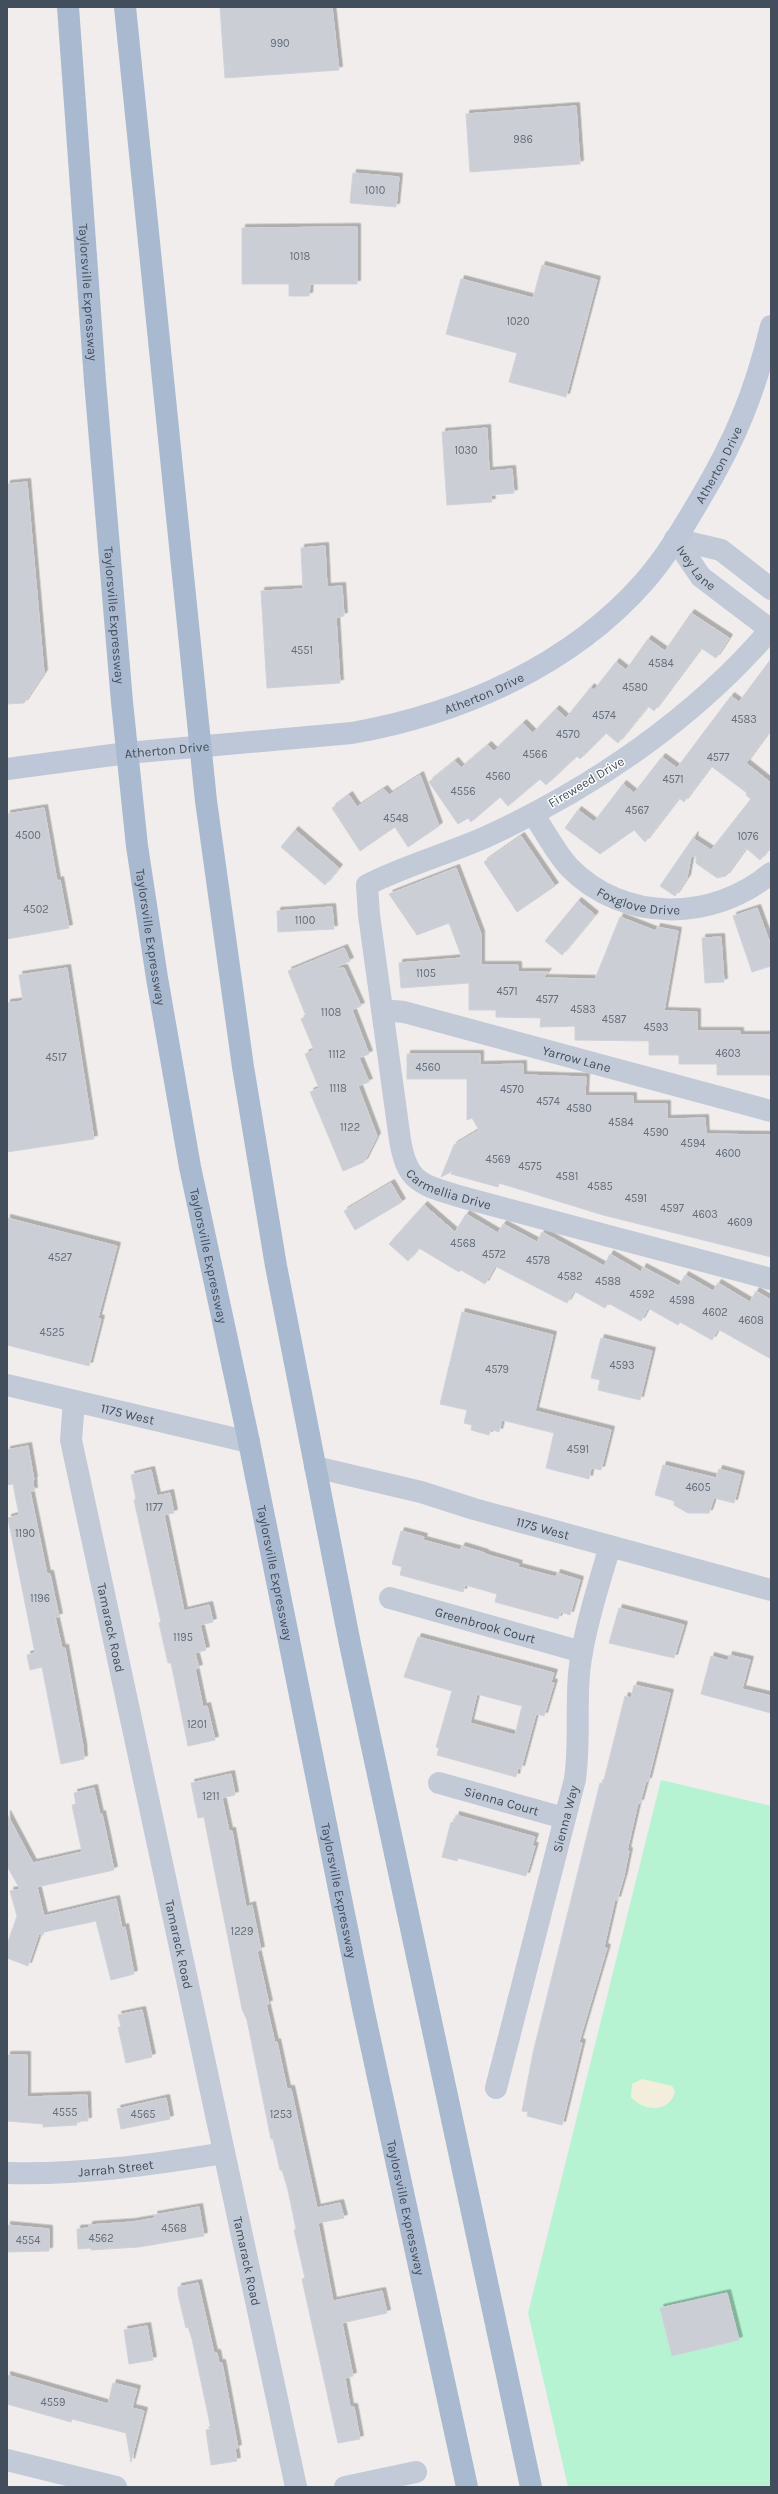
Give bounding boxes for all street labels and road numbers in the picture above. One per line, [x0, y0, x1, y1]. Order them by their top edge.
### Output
street label: Taylorsville Expressway [76, 223, 101, 361]
street label: Atherton Drive [692, 424, 745, 506]
street label: Ivey Lane [674, 542, 719, 593]
street label: Taylorsville Expressway [101, 546, 128, 684]
street label: Atherton Drive [442, 669, 526, 716]
street label: Atherton Drive [124, 738, 210, 761]
street label: Fireweed Drive [545, 753, 627, 811]
street label: Taylorsville Expressway [133, 868, 169, 1006]
street label: Foxglove Drive [595, 884, 680, 917]
street label: Yarrow Lane [541, 1042, 613, 1075]
street label: Carmellia Drive [403, 1166, 493, 1212]
street label: Taylorsville Expressway [187, 1187, 231, 1325]
street label: 1175 West [99, 1400, 156, 1427]
street label: Taylorsville Expressway [254, 1504, 296, 1642]
street label: 1175 West [515, 1513, 571, 1542]
street label: Tamarack Road [94, 1582, 128, 1674]
street label: Greenbrook Court [433, 1604, 537, 1646]
street label: Sienna Court [463, 1783, 541, 1818]
street label: Sienna Way [549, 1783, 581, 1854]
street label: Taylorsville Expressway [318, 1821, 360, 1959]
street label: Tamarack Road [163, 1898, 196, 1990]
street label: Taylorsville Expressway [384, 2139, 428, 2276]
street label: Jarrah Street [78, 2156, 154, 2179]
street label: Tamarack Road [231, 2215, 264, 2307]

